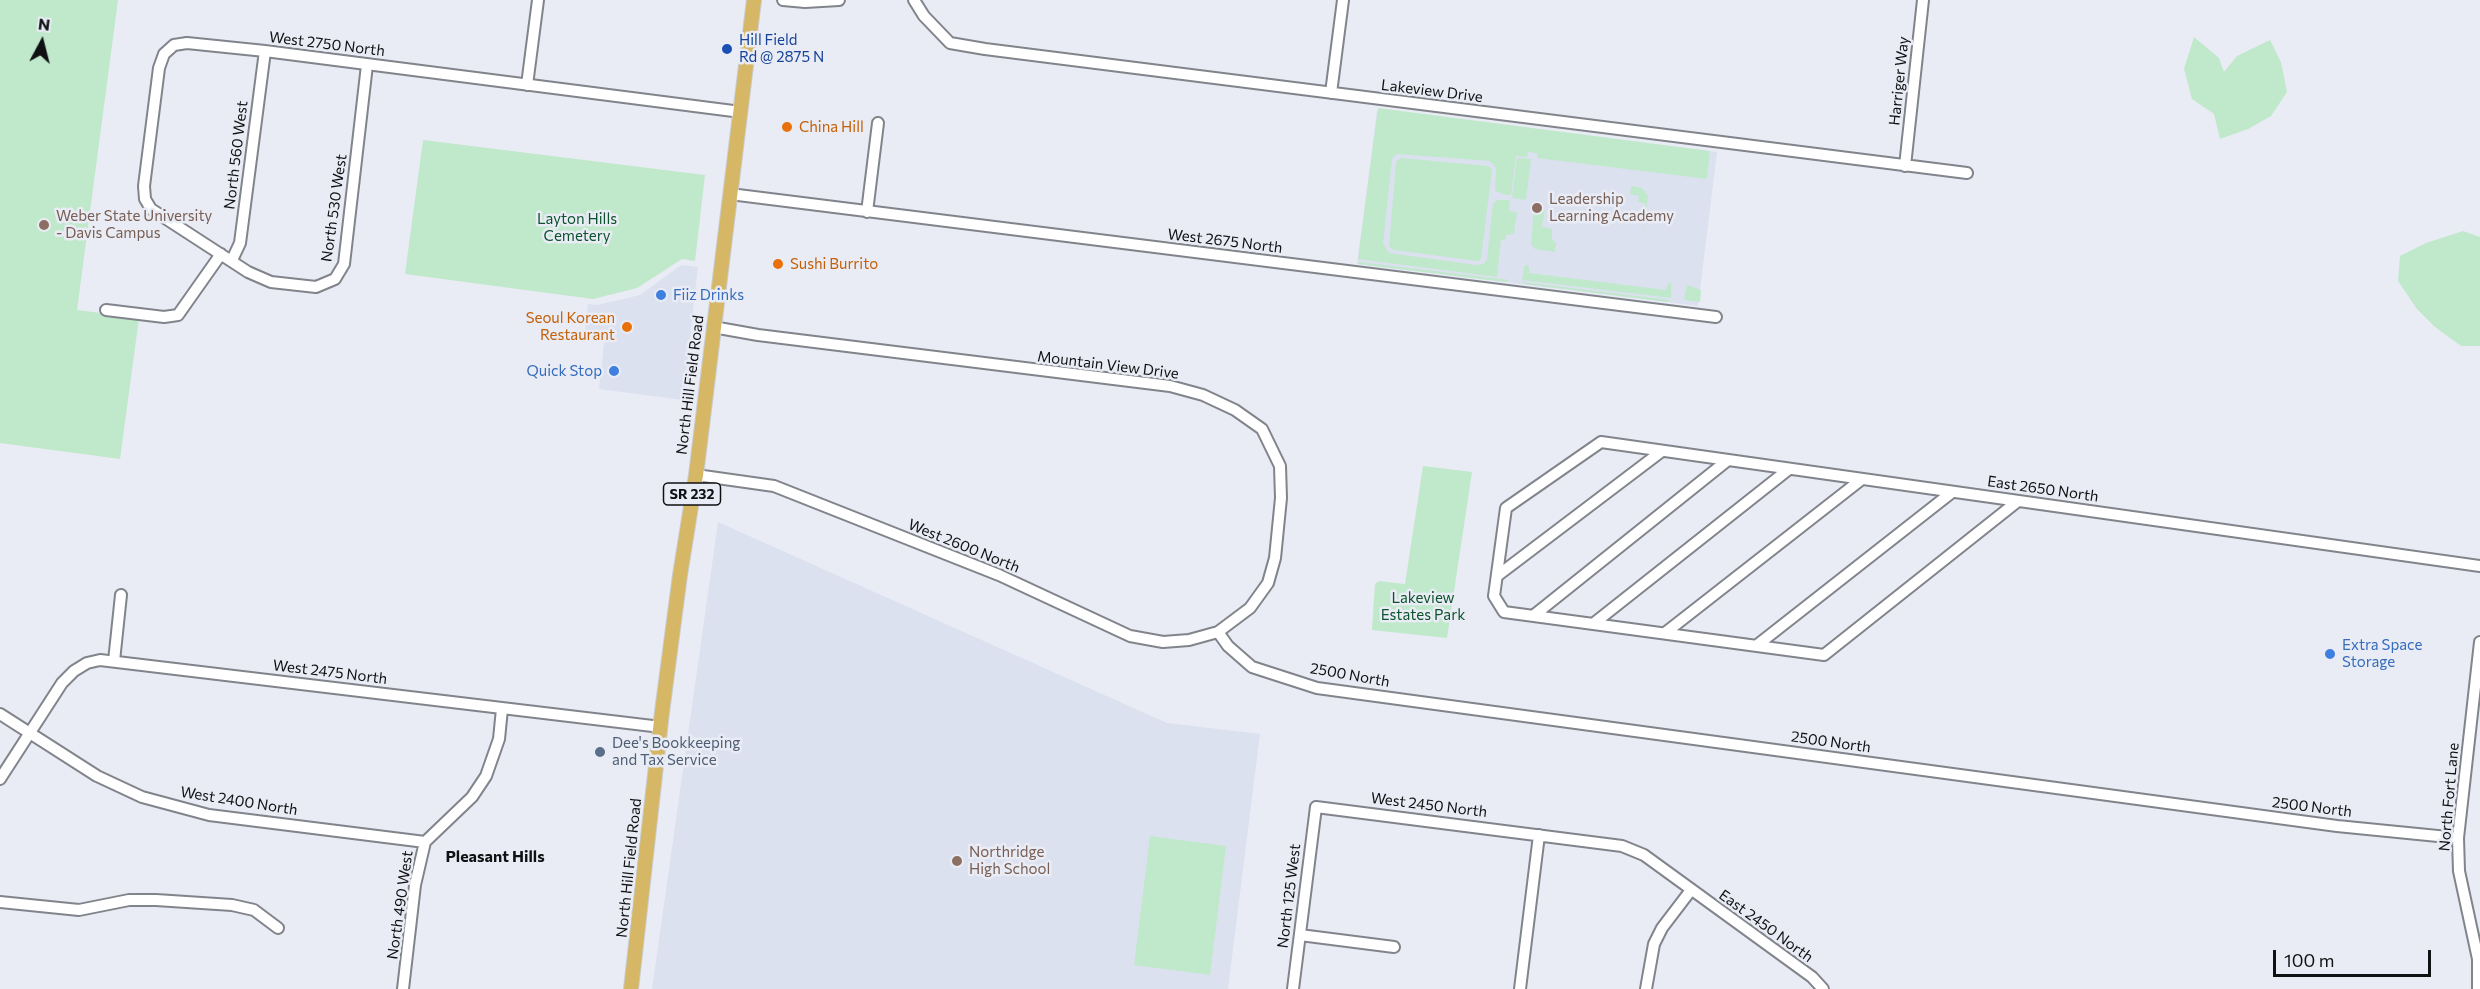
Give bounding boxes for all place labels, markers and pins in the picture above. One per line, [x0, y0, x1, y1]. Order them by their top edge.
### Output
place label: Hill Field Rd @ 2875 N [739, 31, 824, 66]
marker: Hill Field Rd @ 2875 N [720, 42, 734, 56]
place label: China Hill [799, 118, 864, 136]
marker: China Hill [780, 120, 794, 134]
place label: Leadership Learning Academy [1549, 190, 1674, 225]
marker: Leadership Learning Academy [1530, 201, 1544, 215]
place label: Weber State University - Davis Campus [56, 207, 212, 242]
marker: Weber State University - Davis Campus [37, 218, 51, 232]
place label: Sushi Burrito [790, 255, 878, 273]
marker: Sushi Burrito [771, 257, 785, 271]
place label: Fiiz Drinks [673, 286, 744, 304]
marker: Fiiz Drinks [654, 288, 668, 302]
place label: Seoul Korean Restaurant [526, 309, 615, 344]
marker: Seoul Korean Restaurant [620, 320, 634, 334]
place label: Quick Stop [527, 362, 602, 380]
marker: Quick Stop [607, 364, 621, 378]
place label: Extra Space Storage [2342, 636, 2422, 671]
marker: Extra Space Storage [2323, 647, 2337, 661]
place label: Dee's Bookkeeping and Tax Service [612, 734, 740, 769]
marker: Dee's Bookkeeping and Tax Service [593, 745, 607, 759]
place label: Northridge High School [969, 843, 1050, 878]
marker: Northridge High School [950, 854, 964, 868]

